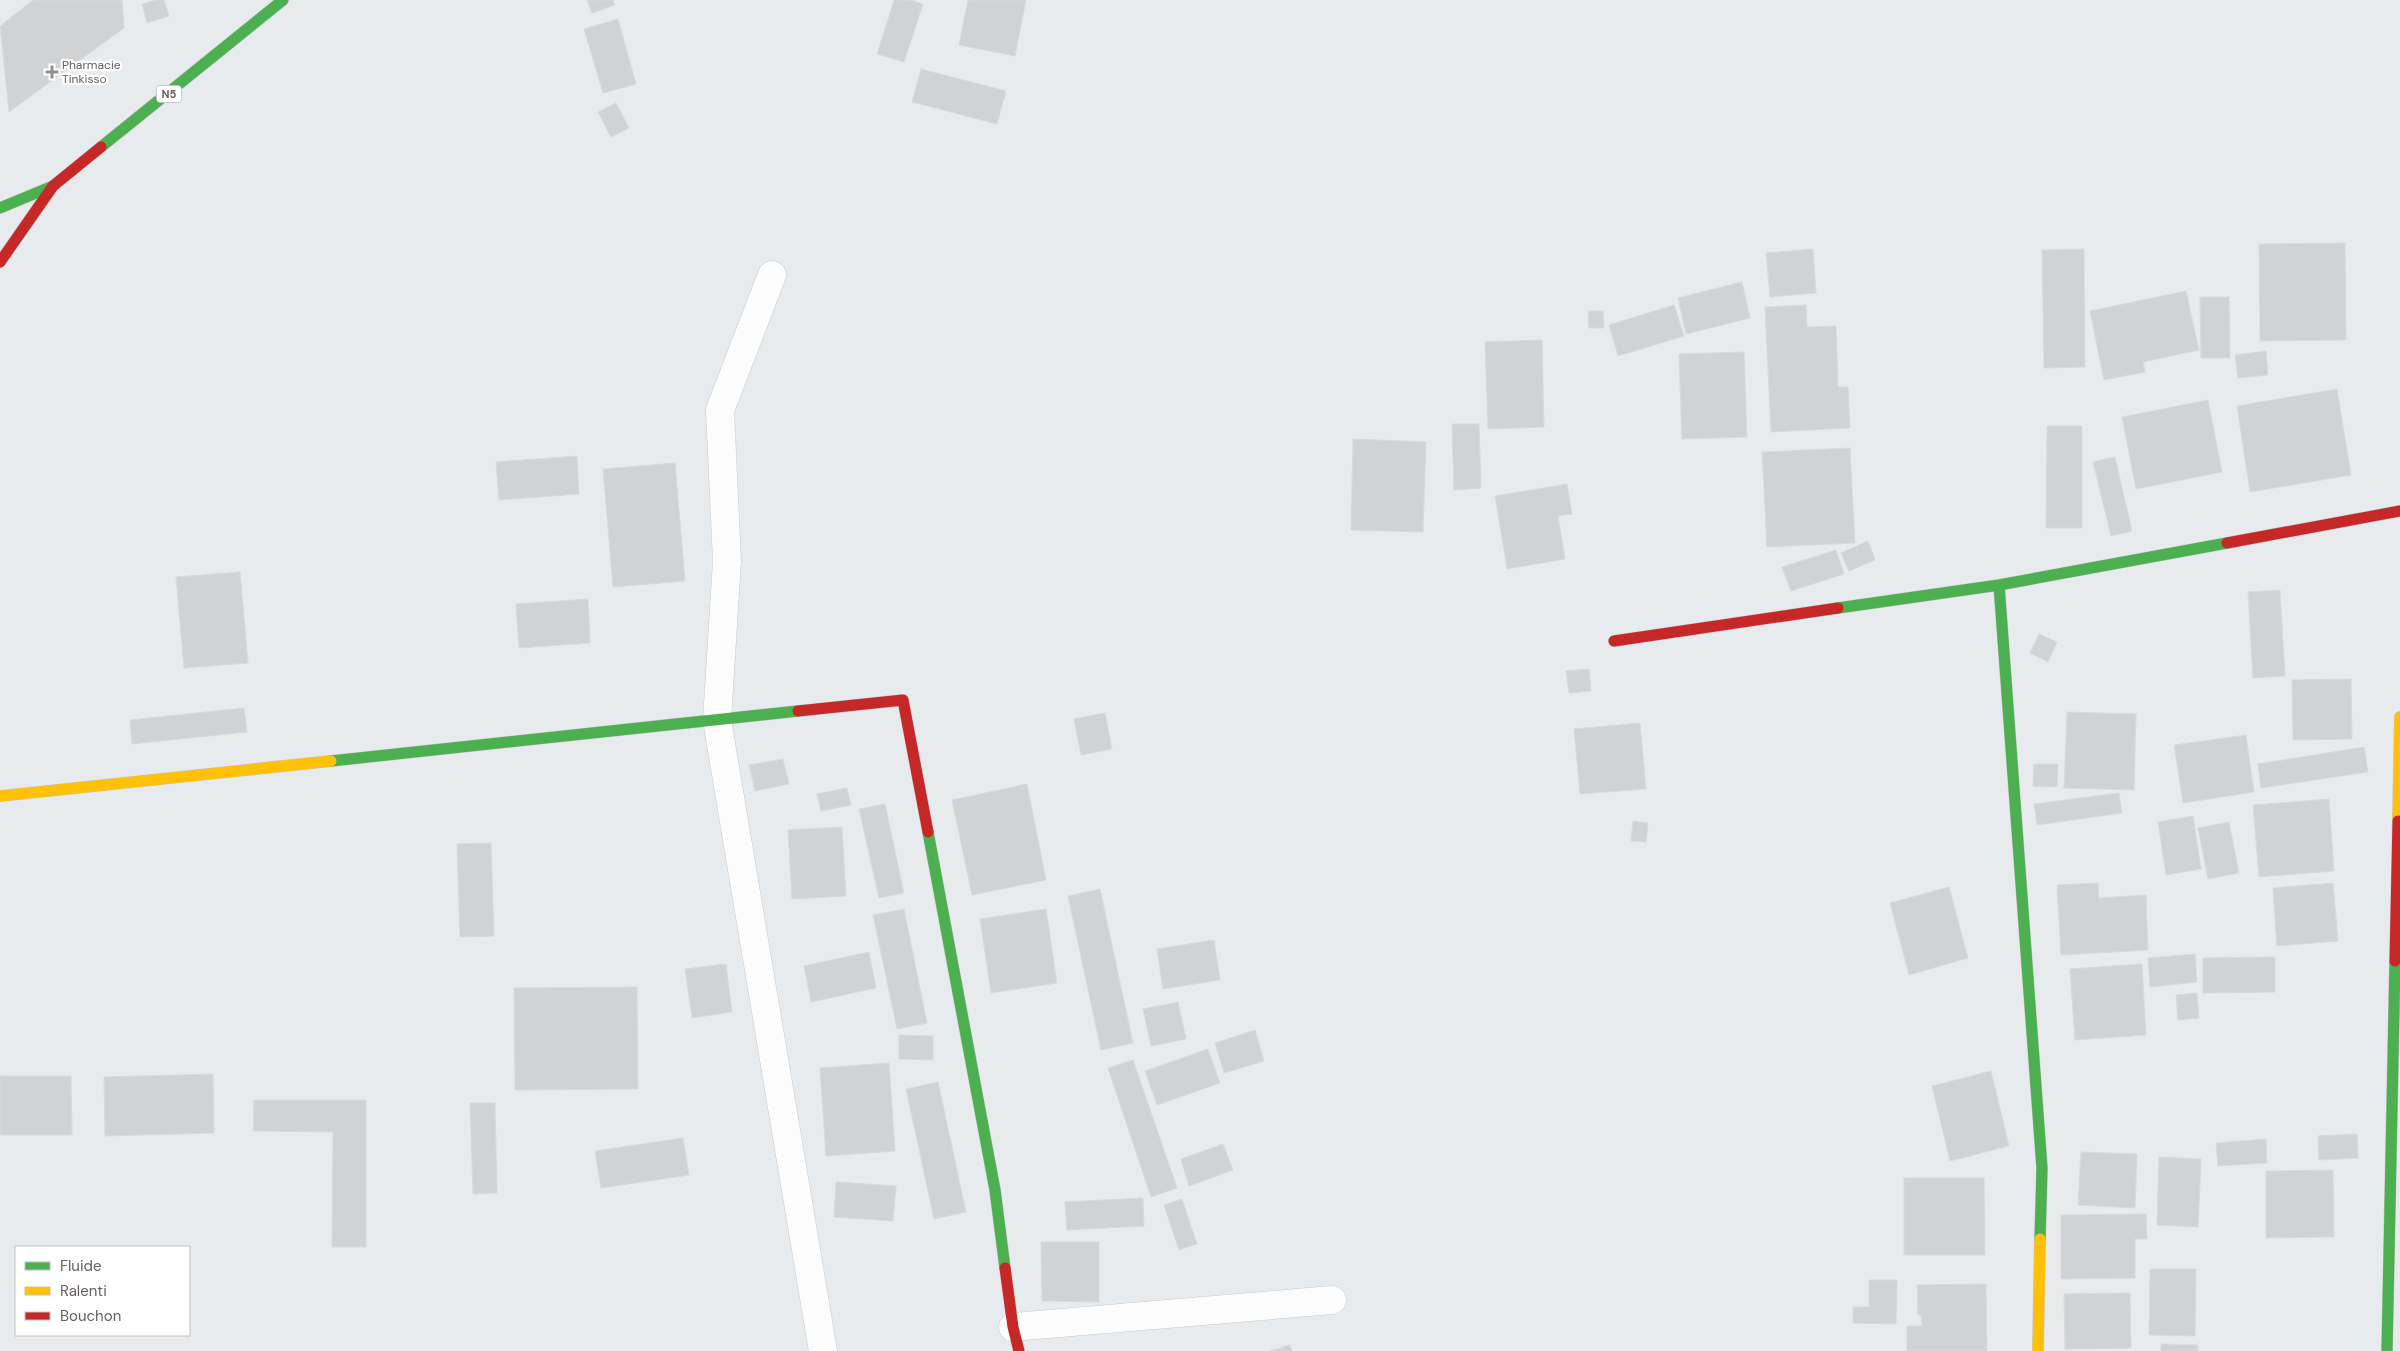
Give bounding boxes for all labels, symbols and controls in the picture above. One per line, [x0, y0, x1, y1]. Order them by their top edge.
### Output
place label: Pharmacie Tinkisso [62, 57, 121, 87]
marker: Pharmacie Tinkisso [46, 66, 58, 78]
road number: N5 [156, 86, 182, 102]
legend [15, 1246, 190, 1336]
text: Fluide [60, 1256, 102, 1276]
text: Ralenti [60, 1281, 107, 1301]
text: Bouchon [60, 1306, 121, 1326]

